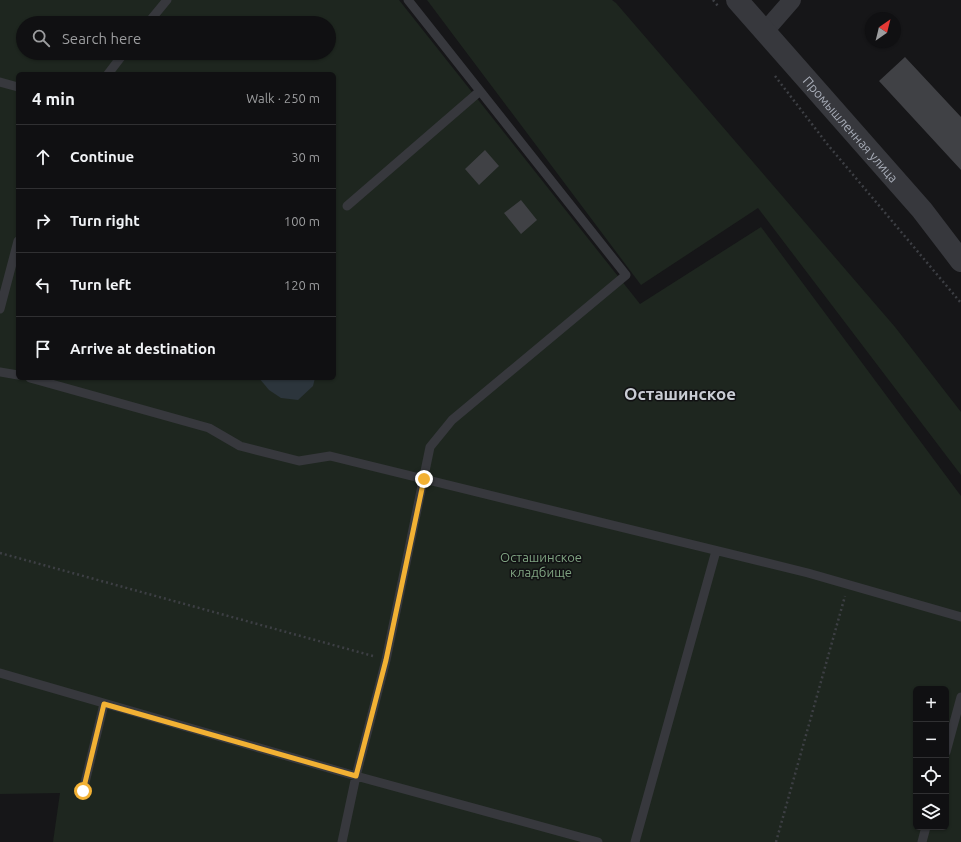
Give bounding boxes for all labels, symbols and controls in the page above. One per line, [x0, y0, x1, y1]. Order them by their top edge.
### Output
north arrow [865, 12, 901, 48]
search box [16, 16, 336, 60]
icon: search [30, 27, 52, 49]
text: Search here [62, 30, 141, 47]
street label: Промышленная улица [800, 73, 901, 185]
text: 4 min [32, 89, 75, 108]
text: Walk · 250 m [246, 91, 320, 105]
icon: ahead [32, 146, 54, 168]
text: Continue [70, 148, 134, 165]
text: 30 m [291, 150, 320, 164]
icon: right [32, 210, 54, 232]
text: Turn right [70, 212, 140, 229]
text: 100 m [284, 214, 320, 228]
icon: left [32, 274, 54, 296]
text: Turn left [70, 276, 131, 293]
text: 120 m [284, 278, 320, 292]
icon: arrive [32, 338, 54, 360]
text: Arrive at destination [70, 340, 216, 357]
district label: Осташинское [624, 384, 736, 403]
route end [415, 470, 433, 488]
park label: Осташинское кладбище [500, 550, 582, 579]
map controls [913, 686, 949, 830]
button: + [913, 686, 949, 722]
button: − [913, 722, 949, 758]
button: locate [913, 758, 949, 794]
route start [74, 782, 92, 800]
button: layers [913, 794, 949, 830]

